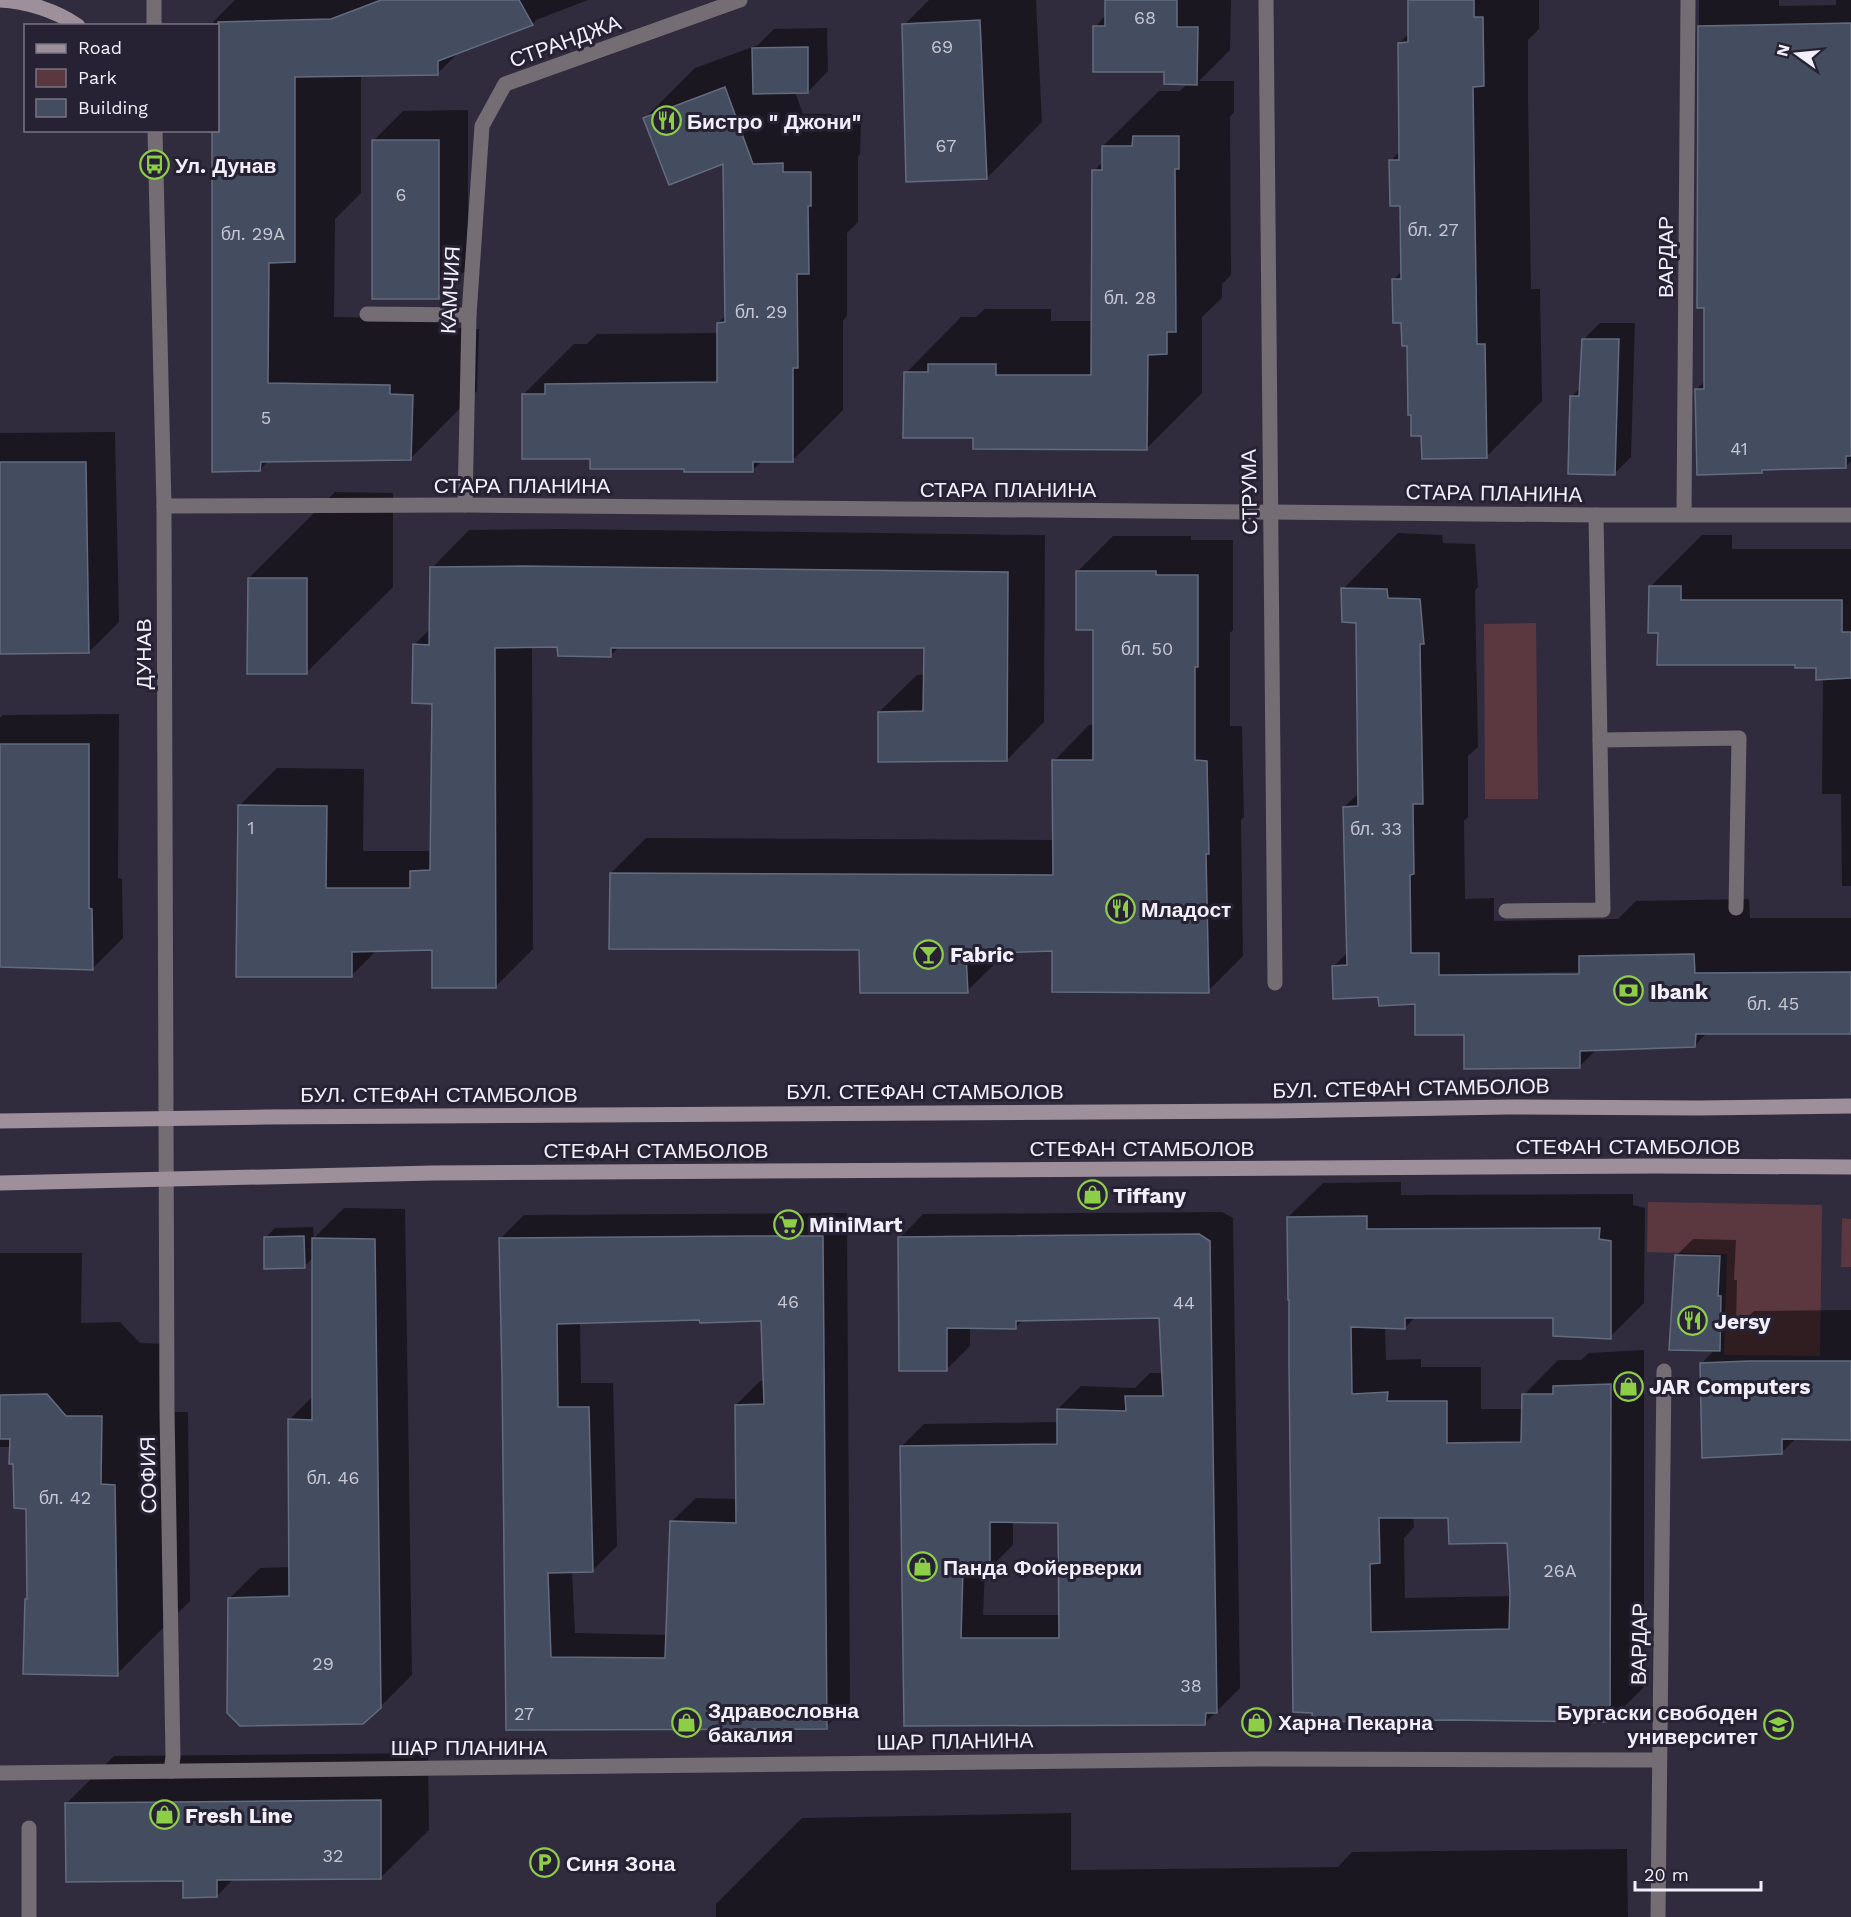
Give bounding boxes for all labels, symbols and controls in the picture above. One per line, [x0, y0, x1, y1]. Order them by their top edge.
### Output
house number: 68 [1134, 7, 1156, 28]
street label: СТРАНДЖА [506, 9, 624, 73]
legend [24, 24, 219, 132]
north arrow [1767, 24, 1827, 84]
house number: 69 [931, 36, 953, 57]
text: Road [78, 37, 122, 58]
text: N [1772, 42, 1794, 58]
text: Park [78, 67, 117, 88]
text: Building [78, 97, 148, 118]
restaurant icon: Бистро " Джони" [650, 105, 682, 137]
place label: Бистро " Джони" [687, 109, 861, 134]
house number: 67 [936, 135, 956, 156]
bus stop icon: Ул. Дунав [138, 149, 170, 181]
place label: Ул. Дунав [175, 153, 276, 178]
house number: 6 [396, 184, 406, 205]
street label: ВАРДАР [1653, 216, 1678, 298]
house number: бл. 27 [1407, 219, 1459, 240]
house number: бл. 29A [221, 223, 285, 244]
street label: КАМЧИЯ [435, 246, 465, 334]
house number: бл. 28 [1104, 287, 1156, 308]
house number: бл. 29 [735, 301, 787, 322]
house number: 5 [261, 407, 271, 428]
house number: 41 [1730, 438, 1748, 459]
street label: СТРУМА [1236, 449, 1262, 535]
street label: СТАРА ПЛАНИНА [434, 473, 610, 498]
street label: СТАРА ПЛАНИНА [920, 477, 1096, 502]
street label: СТАРА ПЛАНИНА [1405, 479, 1583, 507]
street label: ДУНАВ [131, 619, 156, 689]
house number: бл. 50 [1121, 638, 1173, 659]
house number: 1 [247, 817, 255, 838]
house number: бл. 33 [1350, 818, 1402, 839]
restaurant icon: Младост [1104, 893, 1136, 925]
place label: Младост [1141, 897, 1231, 922]
bar icon: Fabric [913, 938, 945, 970]
place label: Fabric [950, 942, 1014, 967]
bank icon: Ibank [1613, 975, 1645, 1007]
place label: Ibank [1650, 979, 1709, 1004]
house number: бл. 45 [1747, 993, 1799, 1014]
street label: БУЛ. СТЕФАН СТАМБОЛОВ [1272, 1073, 1550, 1103]
street label: БУЛ. СТЕФАН СТАМБОЛОВ [786, 1079, 1064, 1104]
street label: БУЛ. СТЕФАН СТАМБОЛОВ [300, 1082, 578, 1107]
street label: СТЕФАН СТАМБОЛОВ [1515, 1134, 1741, 1159]
street label: СТЕФАН СТАМБОЛОВ [1029, 1136, 1255, 1161]
street label: СТЕФАН СТАМБОЛОВ [543, 1138, 769, 1163]
shop icon: Tiffany [1076, 1179, 1108, 1211]
place label: Tiffany [1113, 1183, 1186, 1208]
supermarket icon: MiniMart [772, 1208, 804, 1240]
place label: MiniMart [809, 1212, 903, 1237]
house number: 46 [777, 1291, 799, 1312]
house number: 44 [1173, 1292, 1195, 1313]
restaurant icon: Jersy [1677, 1305, 1709, 1337]
place label: Jersy [1714, 1309, 1771, 1334]
shop icon: JAR Computers [1612, 1370, 1644, 1402]
place label: JAR Computers [1649, 1374, 1810, 1399]
street label: СОФИЯ [135, 1436, 161, 1514]
house number: бл. 46 [307, 1467, 359, 1488]
house number: бл. 42 [39, 1487, 91, 1508]
shop icon: Панда Фойерверки [906, 1551, 938, 1583]
place label: Панда Фойерверки [943, 1555, 1142, 1580]
house number: 26A [1543, 1560, 1577, 1581]
street label: ВАРДАР [1626, 1603, 1652, 1685]
house number: 29 [312, 1653, 334, 1674]
house number: 38 [1180, 1675, 1202, 1696]
place label: Здравословна бакалия [708, 1698, 859, 1747]
place label: Бургаски свободен университет [1557, 1700, 1758, 1749]
house number: 27 [514, 1703, 534, 1724]
shop icon: Здравословна бакалия [671, 1706, 703, 1738]
shop icon: Харна Пекарна [1241, 1706, 1273, 1738]
school or university icon: Бургаски свободен университет [1763, 1708, 1795, 1740]
place label: Харна Пекарна [1278, 1710, 1433, 1735]
street label: ШАР ПЛАНИНА [876, 1727, 1034, 1755]
street label: ШАР ПЛАНИНА [391, 1735, 547, 1760]
shop icon: Fresh Line [148, 1799, 180, 1831]
place label: Fresh Line [185, 1803, 293, 1828]
house number: 32 [323, 1845, 344, 1866]
parking icon: Синя Зона [529, 1847, 561, 1879]
place label: Синя Зона [566, 1851, 676, 1876]
scale bar [1635, 1854, 1761, 1892]
text: 20 m [1644, 1864, 1689, 1885]

